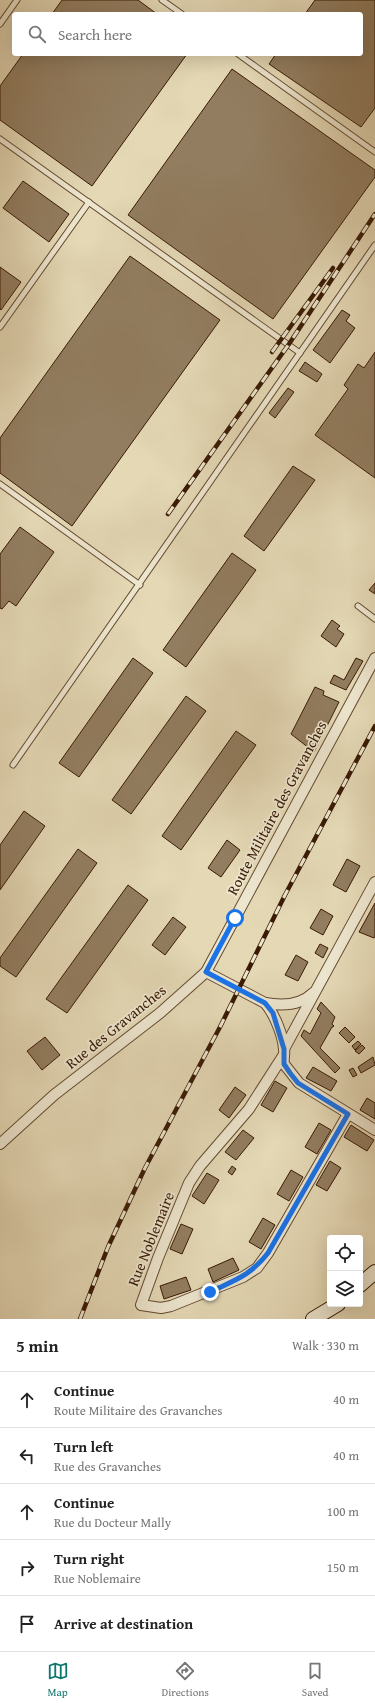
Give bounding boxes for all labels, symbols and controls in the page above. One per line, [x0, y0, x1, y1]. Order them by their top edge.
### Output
search box [12, 12, 363, 56]
icon: search [26, 23, 48, 45]
text: Search here [58, 24, 132, 45]
street label: Route Militaire des Gravanches [222, 717, 331, 899]
route start [226, 909, 244, 927]
street label: Rue des Gravanches [61, 980, 170, 1074]
street label: Rue Noblemaire [122, 1188, 179, 1289]
map controls [327, 1235, 363, 1307]
button: locate [327, 1235, 363, 1271]
button: layers [327, 1271, 363, 1307]
route end [201, 1283, 219, 1301]
text: 5 min [16, 1333, 58, 1358]
text: Walk · 330 m [292, 1336, 359, 1355]
text: Continue [54, 1380, 115, 1401]
icon: ahead [16, 1389, 38, 1411]
text: 40 m [333, 1390, 359, 1409]
text: Route Militaire des Gravanches [54, 1401, 223, 1420]
text: Turn left [54, 1436, 113, 1457]
icon: left [16, 1445, 38, 1467]
text: 40 m [333, 1446, 359, 1465]
text: Rue des Gravanches [54, 1457, 161, 1476]
text: Continue [54, 1492, 115, 1513]
icon: ahead [16, 1501, 38, 1523]
text: 100 m [327, 1502, 359, 1521]
text: Rue du Docteur Mally [54, 1513, 171, 1532]
text: Turn right [54, 1548, 125, 1569]
icon: right [16, 1557, 38, 1579]
text: 150 m [327, 1558, 359, 1577]
text: Rue Noblemaire [54, 1569, 141, 1588]
icon: arrive [16, 1613, 38, 1635]
text: Arrive at destination [54, 1613, 193, 1634]
tab: Map [47, 1660, 69, 1700]
tab: Directions [162, 1660, 209, 1700]
tab: Saved [302, 1660, 328, 1700]

